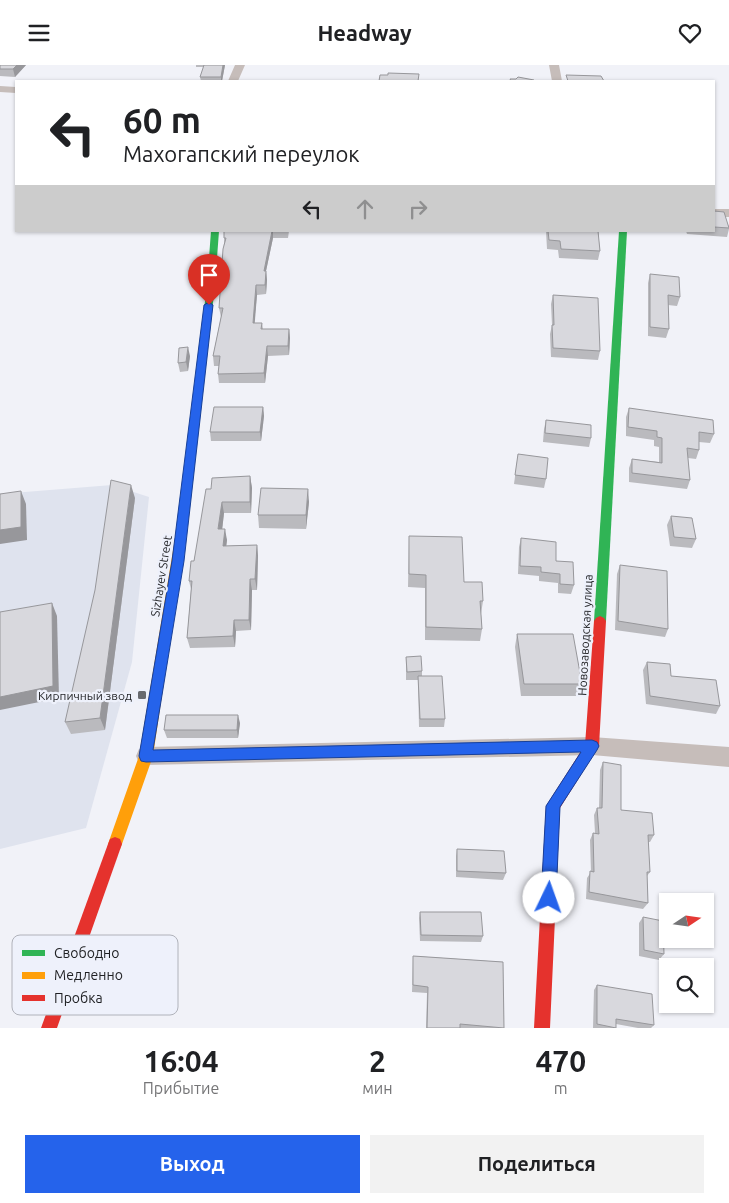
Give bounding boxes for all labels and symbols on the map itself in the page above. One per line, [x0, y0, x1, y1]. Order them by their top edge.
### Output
pin [188, 254, 230, 305]
street label: Sizhayev Street [148, 534, 174, 618]
street label: Новозаводская улица [575, 574, 595, 696]
place label: Кирпичный звод [38, 689, 132, 702]
marker: Кирпичный звод [136, 689, 148, 701]
position arrow [522, 871, 574, 923]
north arrow [659, 893, 714, 947]
legend [12, 935, 178, 1015]
text: Свободно [54, 945, 119, 961]
text: Медленно [54, 967, 123, 983]
text: Пробка [54, 990, 103, 1006]

